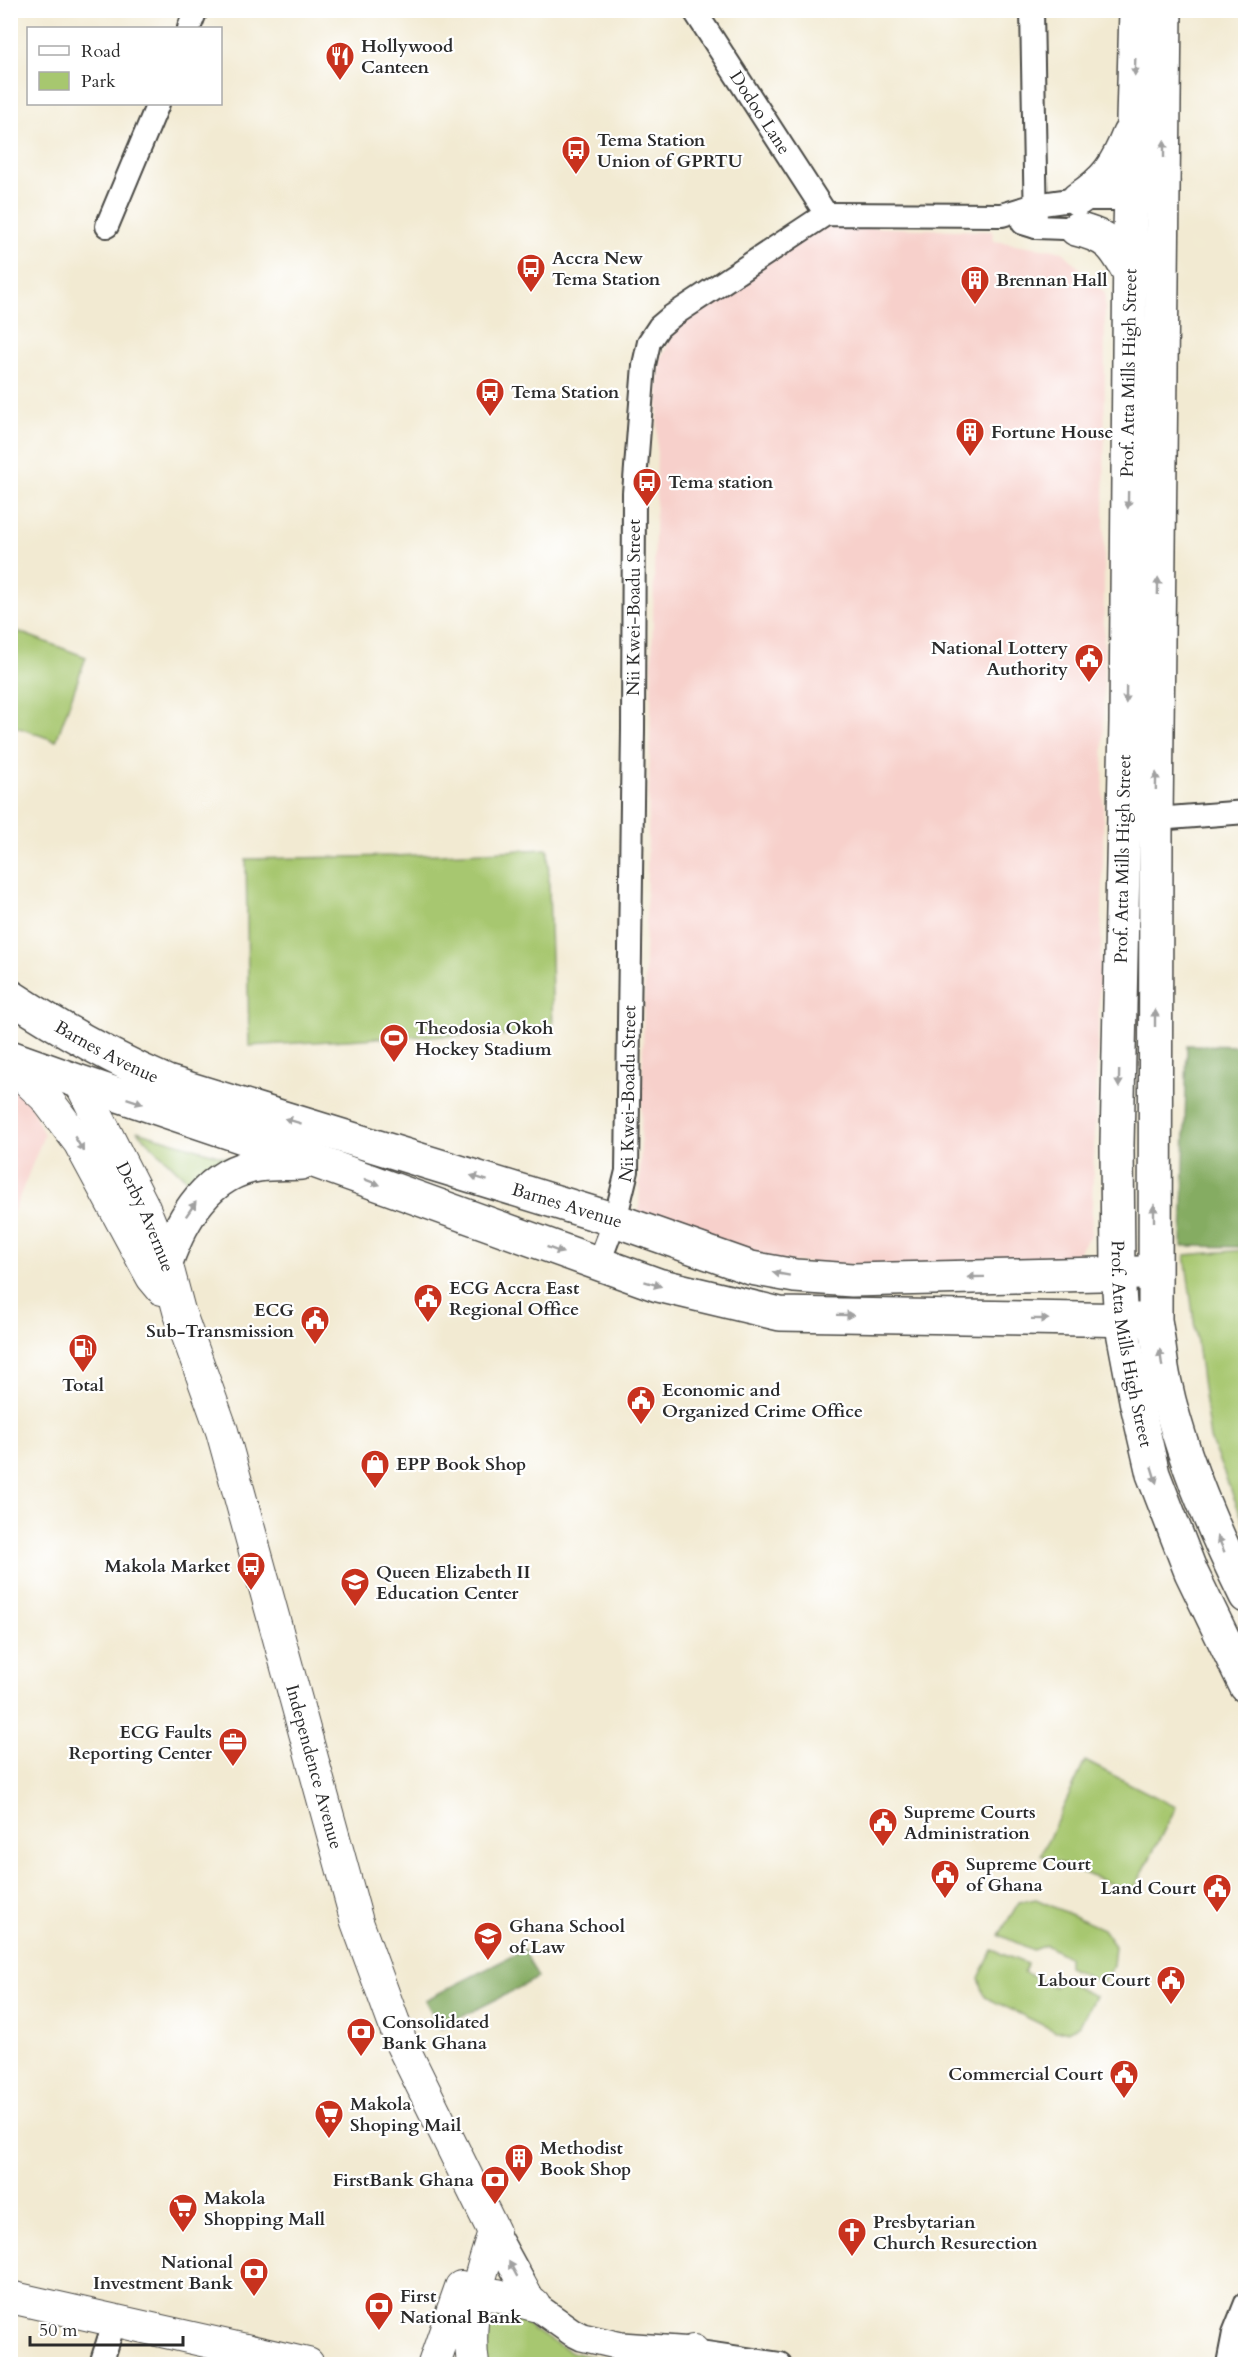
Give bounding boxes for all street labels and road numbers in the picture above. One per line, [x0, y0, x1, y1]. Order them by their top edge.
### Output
street label: Dodoo Lane [724, 66, 797, 159]
street label: Prof. Atta Mills High Street [1115, 268, 1143, 478]
street label: Nii Kwei-Boadu Street [621, 519, 646, 696]
street label: Prof. Atta Mills High Street [1109, 754, 1137, 964]
street label: Nii Kwei-Boadu Street [612, 1005, 642, 1185]
street label: Barnes Avenue [50, 1014, 163, 1089]
street label: Derby Avernue [110, 1157, 181, 1274]
street label: Barnes Avenue [509, 1177, 626, 1234]
street label: Prof. Atta Mills High Street [1105, 1240, 1159, 1450]
street label: Independence Avenue [280, 1682, 349, 1852]

